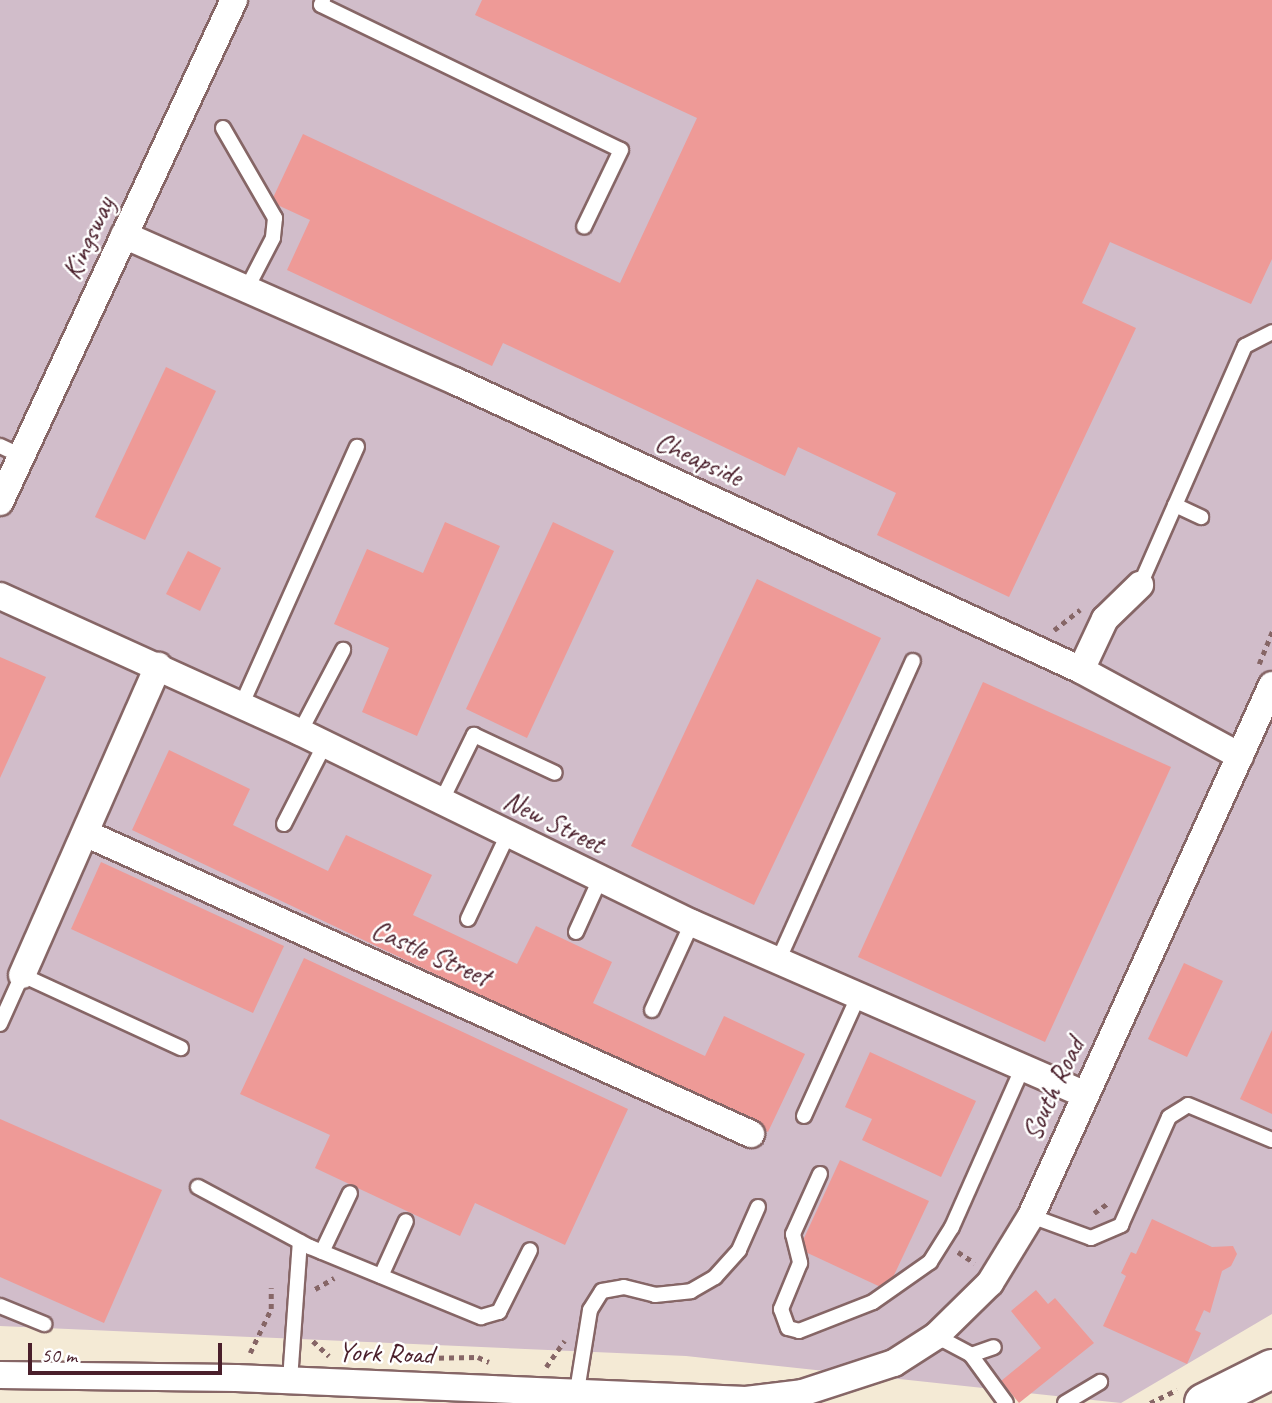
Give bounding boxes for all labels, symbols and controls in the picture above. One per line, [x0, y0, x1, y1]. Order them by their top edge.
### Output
street label: Kingsway [54, 192, 122, 284]
street label: Cheapside [650, 424, 748, 494]
street label: New Street [498, 783, 610, 861]
street label: Castle Street [367, 912, 495, 994]
street label: South Road [1015, 1032, 1091, 1146]
scale bar [32, 1330, 226, 1374]
street label: York Road [337, 1335, 435, 1371]
text: 50 m [41, 1342, 77, 1368]

